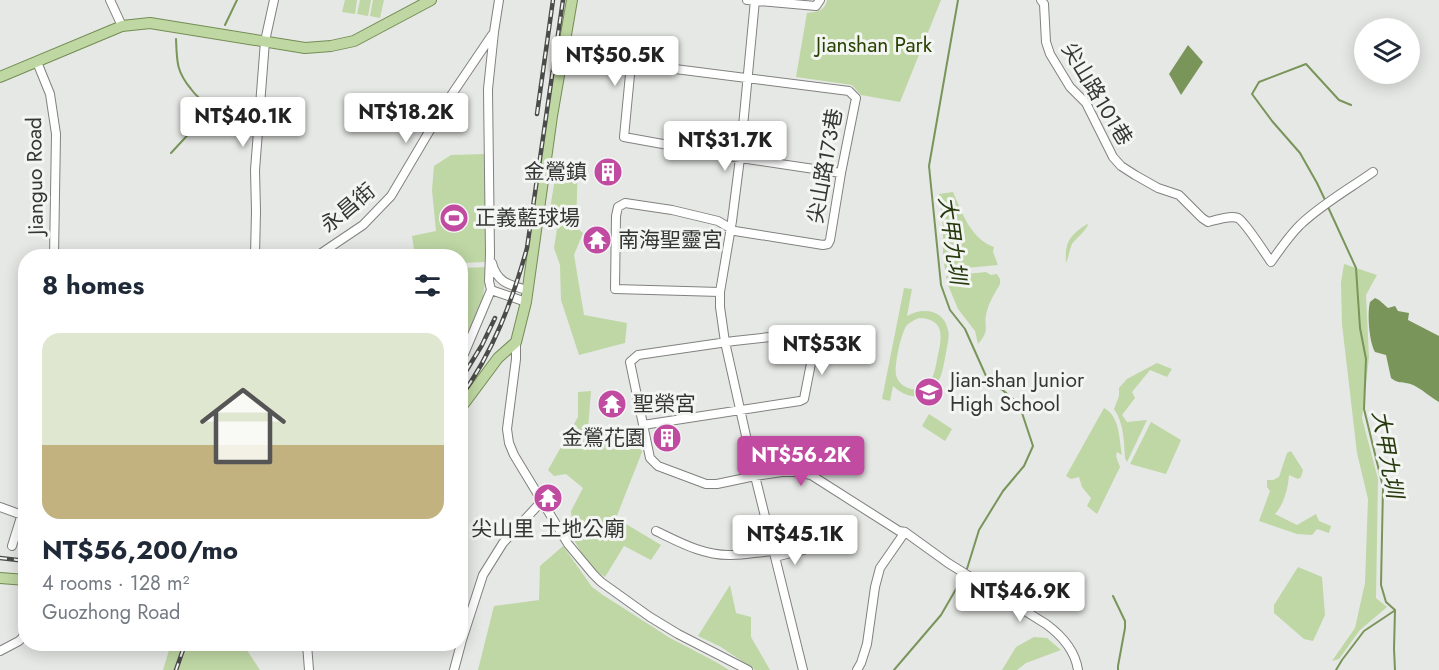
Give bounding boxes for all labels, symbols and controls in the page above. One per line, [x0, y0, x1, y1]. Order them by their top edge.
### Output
map controls [1354, 18, 1420, 84]
button: layers [1354, 18, 1420, 84]
park label: Jianshan Park [813, 30, 933, 60]
pin: NT$50.5K [553, 36, 677, 87]
street label: 尖山路101巷 [1054, 37, 1140, 151]
text: NT$50.5K [566, 41, 665, 70]
pin: NT$18.2K [344, 93, 468, 144]
pin: NT$40.1K [181, 97, 305, 148]
text: NT$18.2K [358, 98, 454, 127]
text: NT$40.1K [194, 102, 292, 131]
street label: 尖山路173巷 [800, 106, 850, 226]
street label: Jianguo Road [19, 117, 51, 238]
pin: NT$31.7K [663, 121, 787, 172]
text: NT$31.7K [678, 126, 772, 155]
building icon: 金鶯鎮 [592, 156, 624, 188]
place label: 金鶯鎮 [524, 157, 587, 187]
street label: 永昌街 [314, 176, 382, 240]
water label: 大甲九圳 [931, 194, 975, 289]
sports icon: 正義藍球場 [438, 202, 470, 234]
place label: 正義藍球場 [475, 203, 580, 233]
temple icon: 南海聖靈宮 [581, 224, 613, 256]
place label: 南海聖靈宮 [618, 225, 723, 255]
text: 8 homes [42, 266, 144, 304]
icon: filters [411, 269, 444, 302]
pin: NT$53K [773, 325, 871, 376]
text: NT$53K [783, 330, 861, 359]
place label: Jian-shan Junior High School [947, 365, 1085, 419]
icon: home [189, 372, 297, 480]
school or university icon: Jian-shan Junior High School [913, 376, 945, 408]
temple icon: 聖榮宮 [596, 388, 628, 420]
place label: 聖榮宮 [633, 389, 696, 419]
water label: 大甲九圳 [1365, 408, 1412, 503]
building icon: 金鶯花園 [651, 422, 683, 454]
place label: 金鶯花園 [562, 423, 646, 453]
pin: NT$56.2K [739, 436, 863, 487]
text: NT$56.2K [751, 441, 851, 470]
temple icon: 尖山里 土地公廟 [532, 482, 564, 514]
place label: 尖山里 土地公廟 [471, 514, 625, 544]
pin: NT$45.1K [733, 515, 857, 566]
text: NT$45.1K [747, 520, 844, 549]
text: NT$56,200/mo [42, 531, 238, 569]
text: 4 rooms · 128 m² [42, 569, 190, 598]
pin: NT$46.9K [958, 572, 1082, 623]
text: NT$46.9K [970, 577, 1070, 606]
text: Guozhong Road [42, 598, 180, 627]

